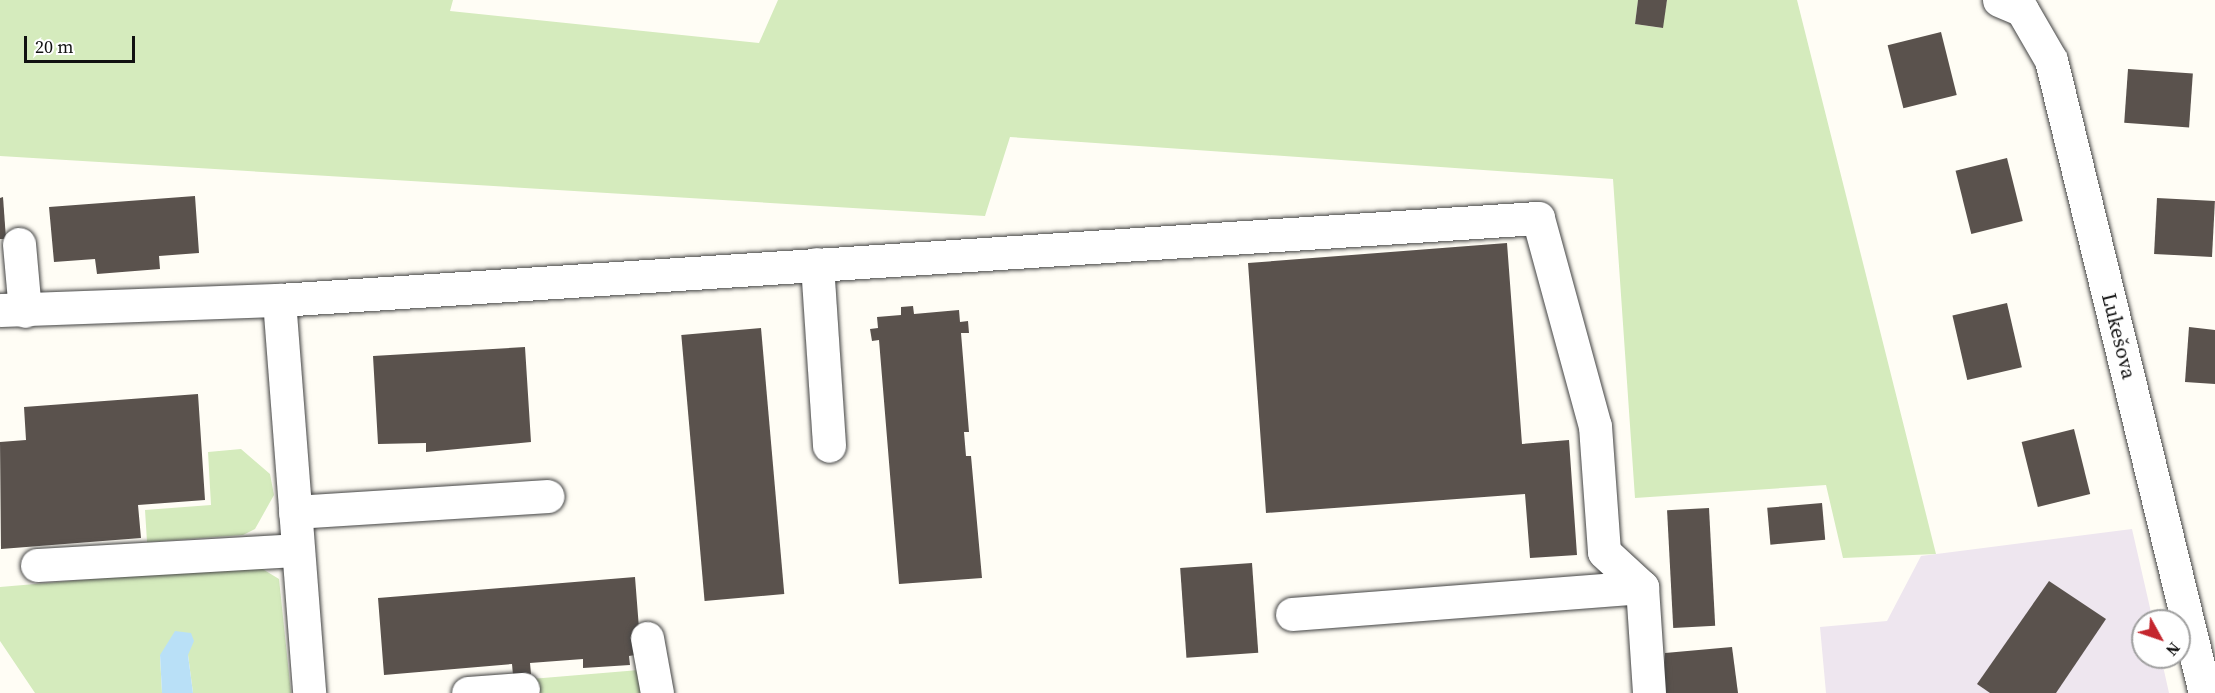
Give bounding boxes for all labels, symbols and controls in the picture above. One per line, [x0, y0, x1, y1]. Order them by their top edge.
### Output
scale bar [27, 24, 138, 62]
text: 20 m [35, 34, 73, 59]
street label: Lukešova [2096, 290, 2142, 382]
north arrow [2131, 609, 2191, 669]
text: N [2161, 638, 2185, 661]

